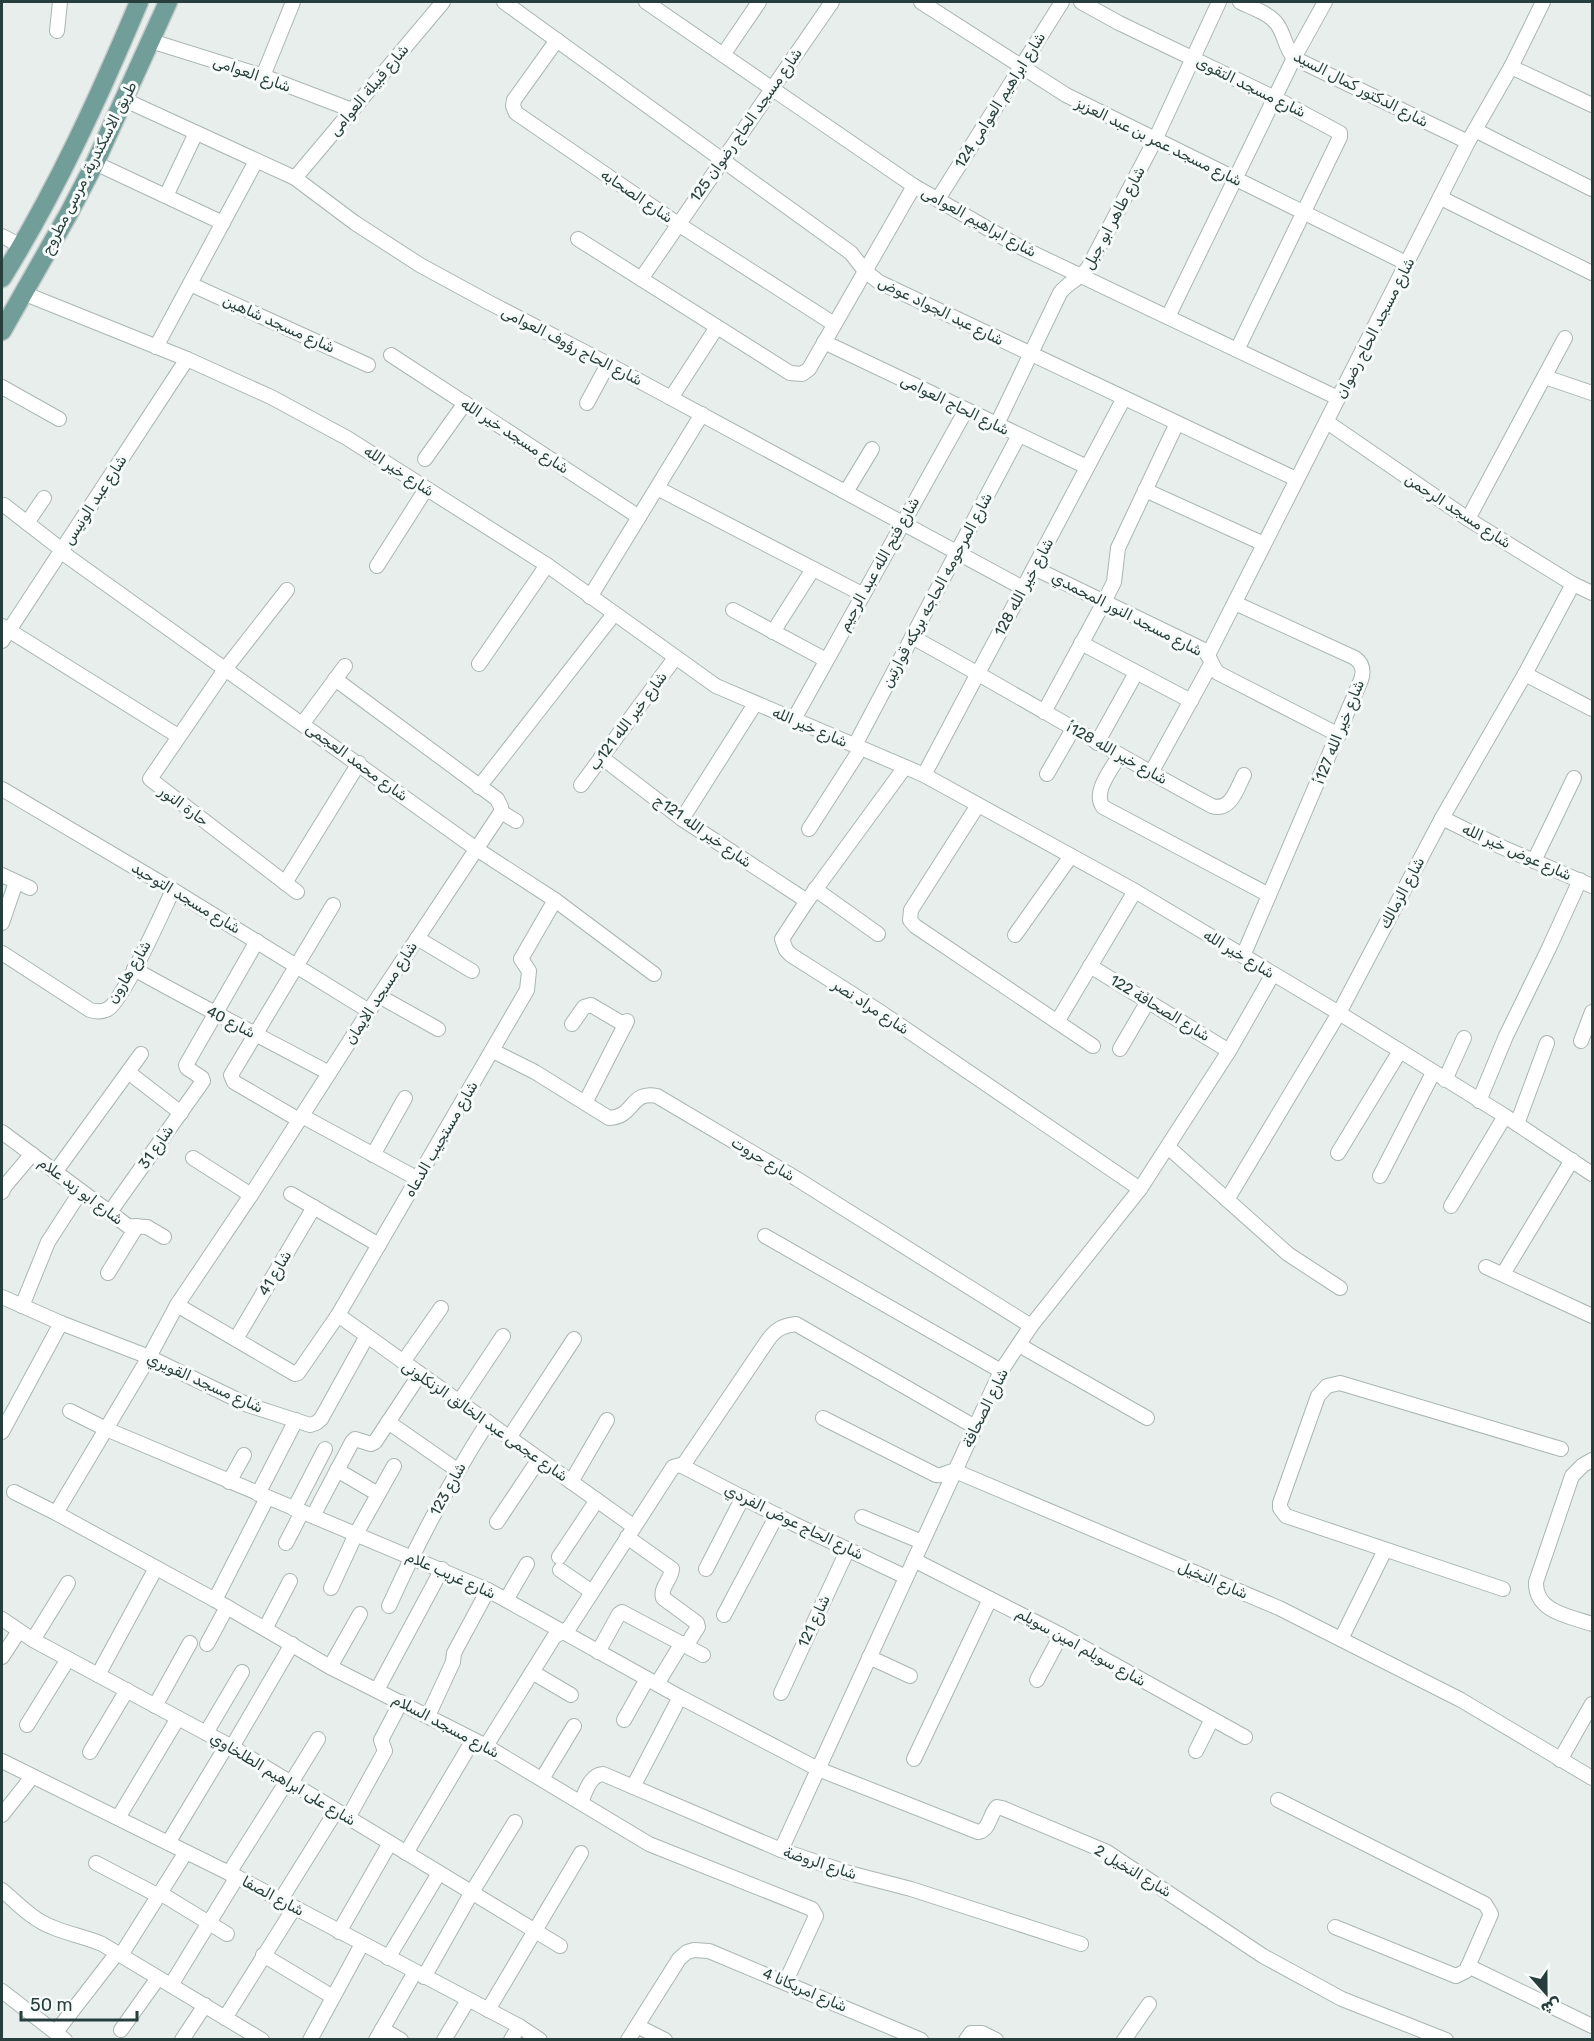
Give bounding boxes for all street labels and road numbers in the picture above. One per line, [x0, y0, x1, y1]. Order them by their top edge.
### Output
street label: شارع ابراهيم العوامى 124 [951, 29, 1051, 172]
street label: شارع قبيلة العوامى [325, 40, 414, 141]
street label: شارع مسجد الحاج رضوان 125 [686, 45, 808, 206]
street label: شارع الدكتور كمال السيد [1290, 47, 1431, 133]
street label: شارع العوامى [210, 52, 293, 98]
street label: شارع مسجد التقوى [1192, 53, 1309, 123]
street label: طريق الاسكندرية, مرسى مطروح [37, 79, 142, 258]
street label: شارع مسجد عمر بن عبد العزيز [1071, 93, 1245, 192]
street label: شارع طاهر ابو جبل [1079, 163, 1151, 274]
street label: شارع الصحابه [596, 165, 676, 228]
street label: شارع ابراهيم العوامى [917, 183, 1040, 263]
street label: شارع مسجد الحاج رضوان [1332, 255, 1420, 402]
street label: شارع عبد الجواد عوض [874, 273, 1007, 351]
street label: شارع مسجد شاهين [219, 291, 338, 359]
street label: شارع الحاج رؤوف العوامى [498, 303, 646, 391]
street label: شارع الحاج العوامى [897, 371, 1012, 441]
street label: شارع مسجد خير الله [457, 394, 572, 479]
street label: شارع خير الله [359, 442, 437, 502]
street label: شارع عبد الونيس [59, 452, 132, 549]
street label: شارع مسجد الرحمن [1400, 470, 1515, 554]
street label: شارع المرحومه الحاجه بريكه قوارتين [878, 489, 998, 691]
street label: شارع فتح الله عبد الرحيم [835, 494, 925, 635]
street label: شارع خير الله 128 [991, 535, 1059, 640]
street label: شارع مسجد النور المحمدي [1048, 568, 1205, 662]
street label: شارع خير الله 121ب [585, 668, 673, 775]
street label: شارع خير الله 127أ [1310, 677, 1370, 788]
street label: شارع خير الله [769, 703, 850, 753]
street label: شارع خير الله 128أ [1062, 718, 1171, 790]
street label: شارع محمد العجمى [301, 719, 412, 807]
street label: حارة النور [155, 781, 212, 830]
street label: شارع خير الله 121ج [650, 791, 755, 873]
street label: شارع عوض خير الله [1459, 820, 1575, 886]
street label: شارع الزمالك [1376, 854, 1430, 933]
street label: شارع مسجد التوحيد [127, 858, 244, 939]
street label: شارع خير الله [1199, 926, 1278, 984]
street label: شارع هارون [103, 937, 157, 1008]
street label: شارع مسجد الايمان [341, 938, 423, 1049]
street label: شارع الصحافة 122 [1106, 971, 1213, 1047]
street label: شارع مراد نصر [827, 975, 913, 1040]
street label: شارع 40 [203, 1002, 258, 1044]
street label: شارع مستجيب الدعاه [400, 1078, 483, 1201]
street label: شارع 31 [135, 1122, 179, 1173]
street label: شارع حروت [727, 1133, 798, 1187]
street label: شارع ابو زيد علام [34, 1153, 127, 1230]
street label: شارع 41 [255, 1247, 297, 1300]
street label: شارع مسجد القويري [143, 1349, 266, 1418]
street label: شارع عجمى عبد الخالق الزنكلونى [397, 1357, 571, 1487]
street label: شارع الصحافة [958, 1365, 1014, 1451]
street label: شارع 123 [426, 1459, 472, 1520]
street label: شارع الحاج عوض الفردي [721, 1480, 867, 1565]
street label: شارع غريب علام [403, 1547, 499, 1605]
street label: شارع النخيل [1175, 1557, 1251, 1605]
street label: شارع 121 [794, 1592, 836, 1651]
street label: شارع سويلم امين سويلم [1012, 1604, 1149, 1692]
street label: شارع مسجد السلام [388, 1690, 503, 1764]
street label: شارع على ابراهيم الطلخاوي [206, 1728, 359, 1831]
street label: شارع النخيل 2 [1090, 1841, 1175, 1903]
street label: شارع الروضة [780, 1843, 859, 1885]
street label: شارع الصفا [238, 1872, 307, 1922]
street label: شارع امريكانا 4 [759, 1964, 850, 2018]

